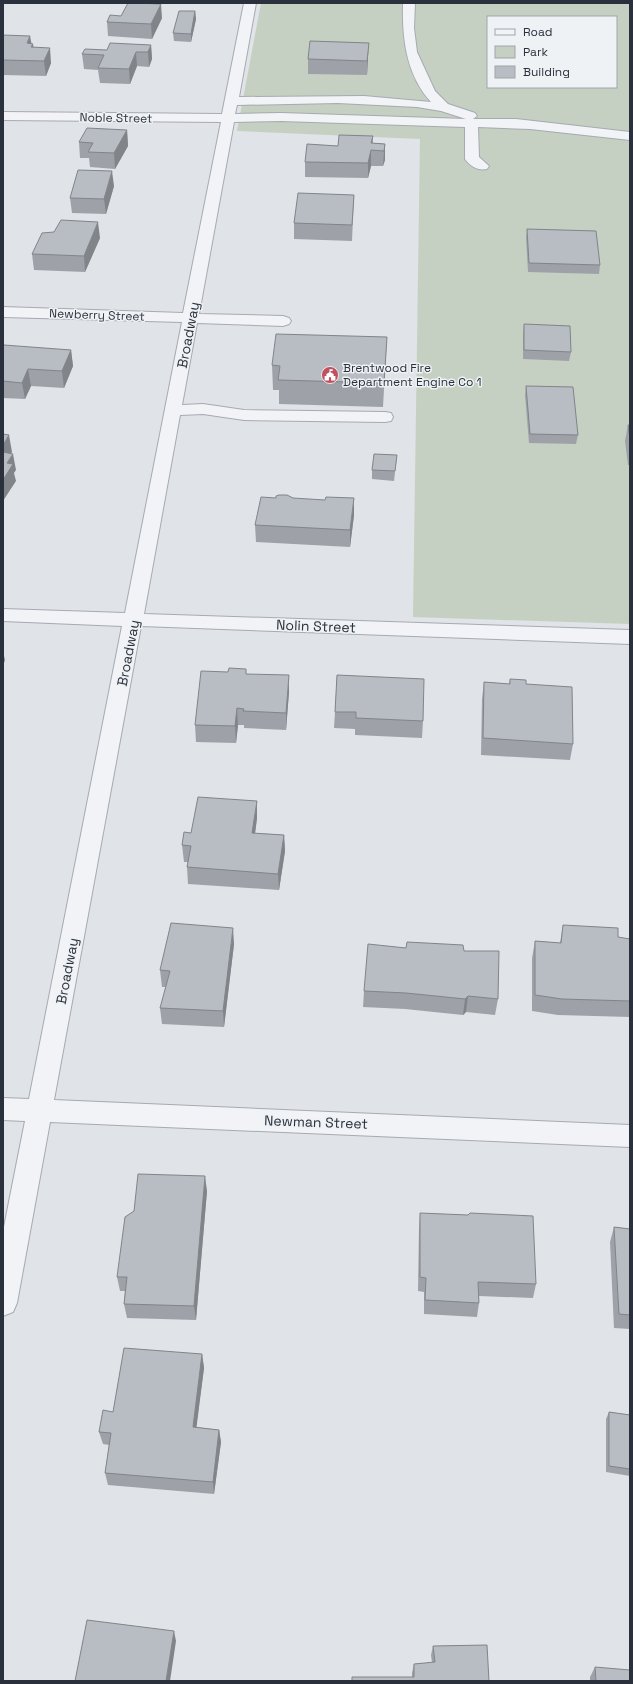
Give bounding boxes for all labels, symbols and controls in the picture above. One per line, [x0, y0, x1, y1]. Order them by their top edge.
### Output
legend [487, 16, 617, 88]
text: Road [523, 24, 552, 40]
text: Park [523, 44, 548, 60]
text: Building [523, 64, 570, 80]
street label: Noble Street [79, 109, 153, 127]
street label: Broadway [173, 300, 203, 370]
street label: Newberry Street [49, 305, 145, 325]
place label: Brentwood Fire Department Engine Co 1 [343, 360, 481, 390]
public building icon: Brentwood Fire Department Engine Co 1 [320, 365, 340, 385]
street label: Nolin Street [276, 616, 356, 636]
street label: Broadway [113, 618, 143, 688]
street label: Broadway [52, 936, 82, 1006]
street label: Newman Street [264, 1111, 368, 1133]

